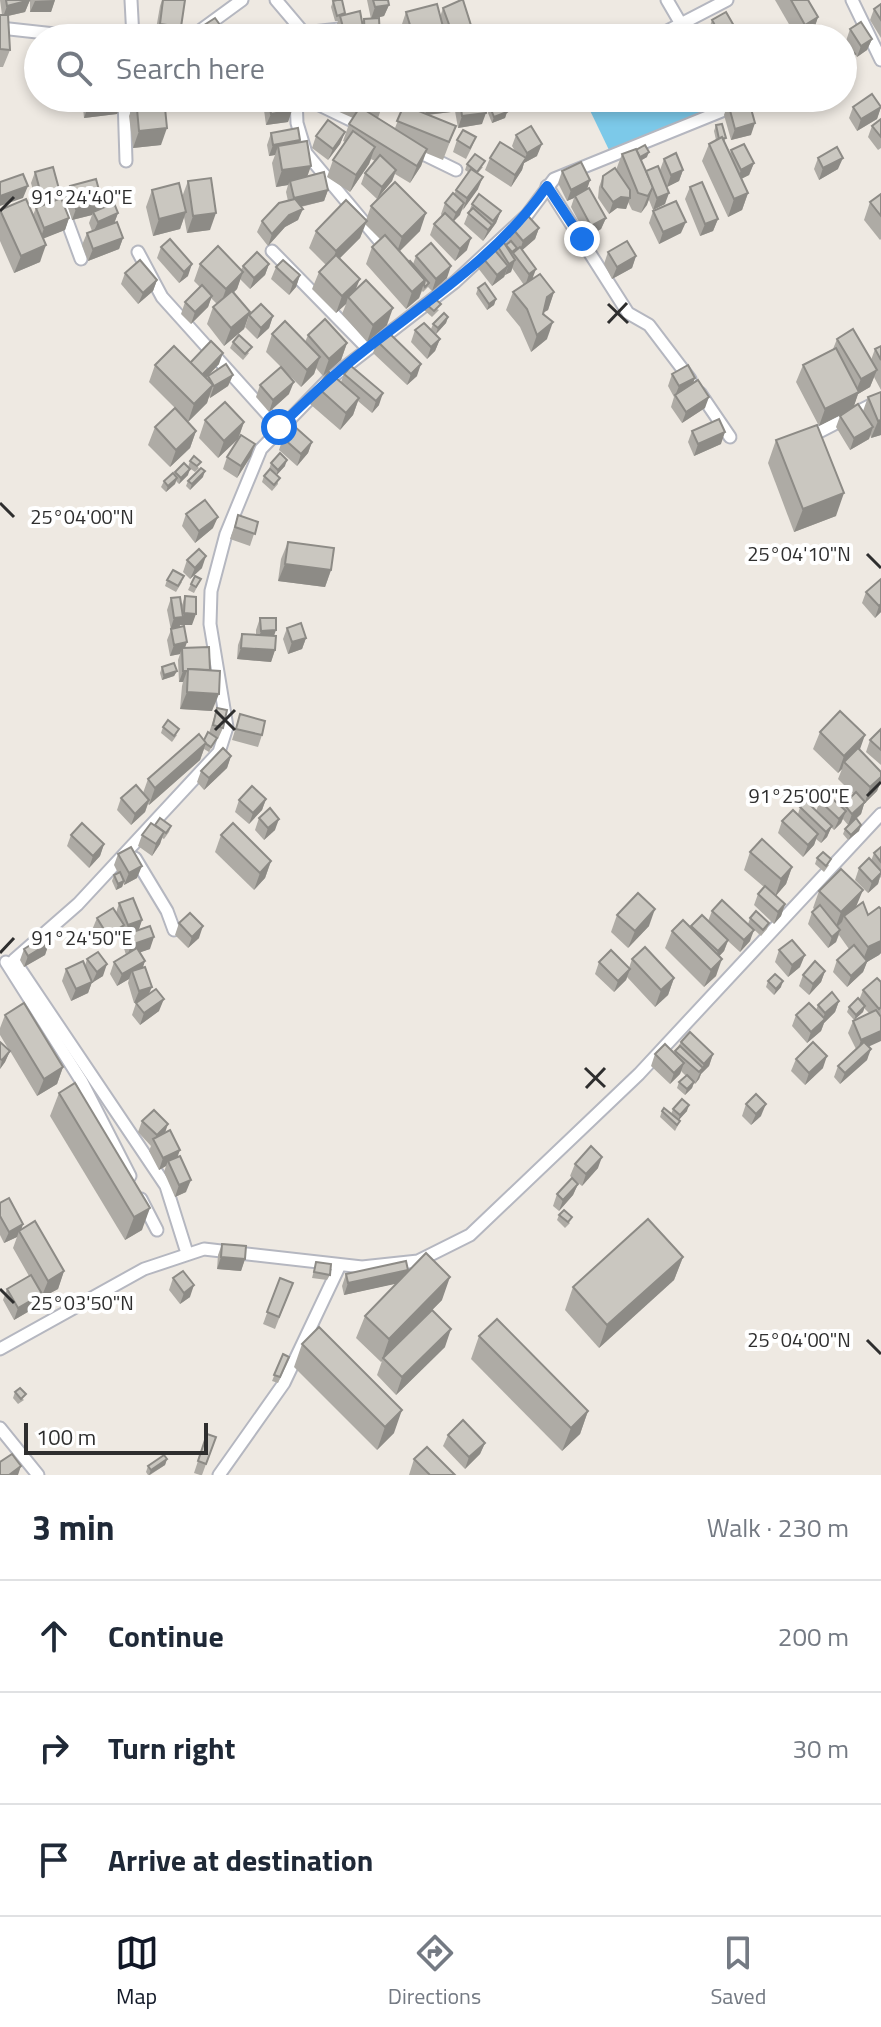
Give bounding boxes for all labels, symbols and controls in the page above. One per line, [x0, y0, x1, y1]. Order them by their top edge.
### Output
search box [24, 24, 857, 112]
text: Search here [116, 45, 265, 91]
icon: search [52, 46, 96, 90]
text: 91°24'40"E [31, 181, 133, 212]
route end [564, 221, 600, 257]
route start [261, 409, 297, 445]
text: 25°04'00"N [30, 501, 134, 532]
text: 25°04'10"N [747, 538, 851, 569]
text: 91°25'00"E [748, 780, 850, 811]
text: 91°24'50"E [31, 922, 133, 953]
text: 25°03'50"N [30, 1287, 134, 1318]
text: 25°04'00"N [747, 1324, 851, 1355]
scale bar [24, 1419, 208, 1455]
text: 100 m [36, 1420, 96, 1454]
text: 3 min [32, 1501, 115, 1553]
text: Walk · 230 m [707, 1508, 849, 1547]
text: Continue [108, 1613, 224, 1659]
icon: ahead [32, 1614, 76, 1658]
text: 200 m [778, 1617, 849, 1656]
text: Turn right [108, 1725, 236, 1771]
icon: right [32, 1726, 76, 1770]
text: 30 m [792, 1729, 849, 1768]
text: Arrive at destination [108, 1837, 373, 1883]
icon: arrive [32, 1838, 76, 1882]
tab: Map [115, 1931, 159, 2013]
tab: Directions [388, 1931, 481, 2013]
tab: Saved [710, 1931, 766, 2013]

